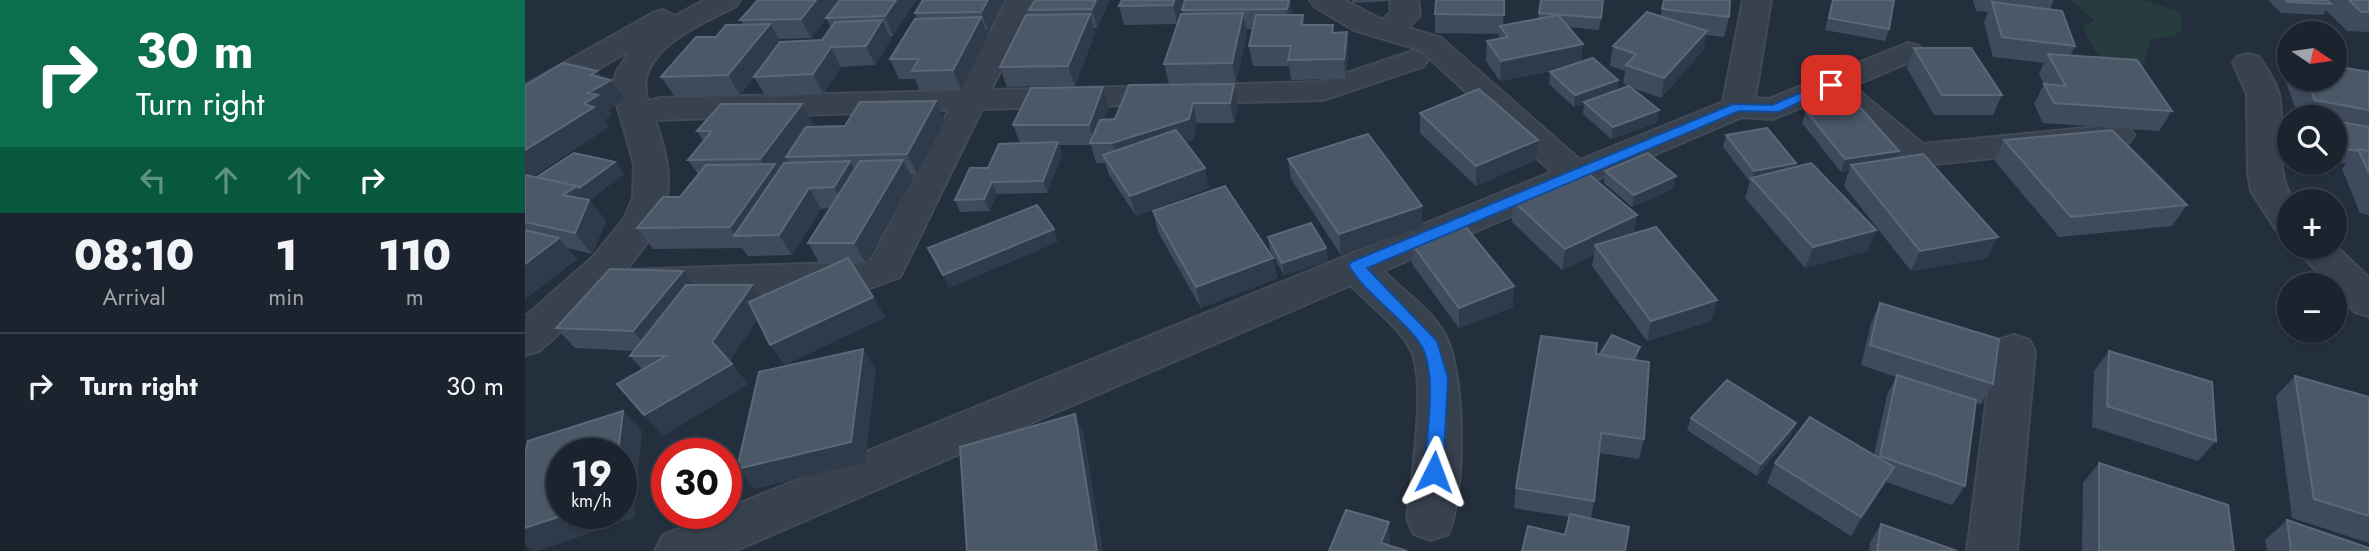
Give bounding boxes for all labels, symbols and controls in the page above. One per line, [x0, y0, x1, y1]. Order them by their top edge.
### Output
text: 30 m [136, 16, 254, 86]
north arrow [2277, 21, 2347, 91]
map controls [2277, 21, 2347, 343]
icon: right [21, 28, 112, 119]
pin [1801, 55, 1861, 115]
icon: arrive [1812, 66, 1850, 104]
text: Turn right [136, 81, 265, 127]
button: search [2277, 105, 2347, 175]
icon: left [134, 161, 172, 199]
icon: ahead [207, 161, 245, 199]
icon: ahead [280, 161, 318, 199]
icon: right [353, 161, 391, 199]
button: + [2277, 189, 2347, 259]
text: 08:10 [74, 225, 194, 286]
text: 1 [275, 225, 297, 286]
text: 110 [378, 225, 451, 286]
button: − [2277, 273, 2347, 343]
text: Arrival [102, 280, 166, 314]
text: min [268, 280, 304, 314]
text: m [406, 280, 424, 314]
icon: right [21, 367, 59, 405]
text: Turn right [80, 367, 198, 405]
text: 30 m [446, 367, 504, 405]
position arrow [1397, 435, 1471, 509]
speed limit sign: 30 [651, 438, 742, 529]
text: 19 [571, 449, 612, 499]
text: km/h [571, 488, 612, 514]

